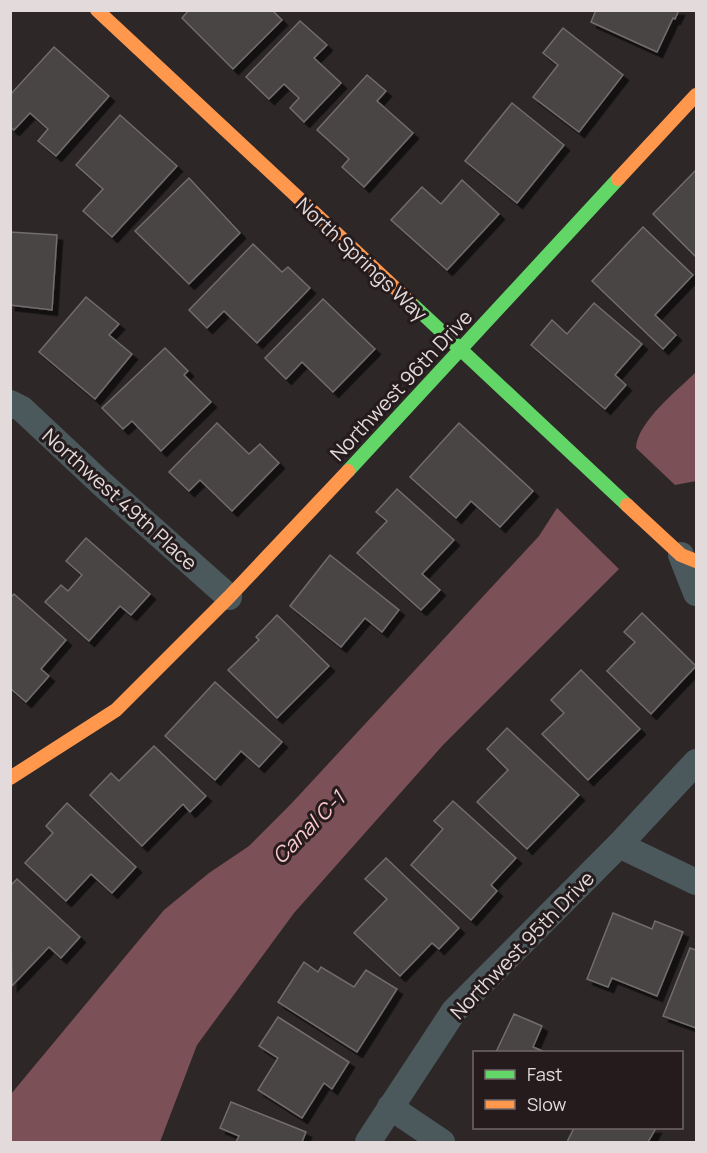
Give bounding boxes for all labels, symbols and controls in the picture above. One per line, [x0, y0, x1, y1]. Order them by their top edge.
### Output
street label: North Springs Way [291, 191, 434, 327]
street label: Northwest 96th Drive [324, 304, 478, 466]
street label: Northwest 49th Place [37, 422, 203, 576]
water label: Canal C-1 [266, 783, 352, 869]
street label: Northwest 95th Drive [444, 865, 600, 1025]
legend [473, 1051, 683, 1129]
text: Fast [527, 1062, 562, 1086]
text: Slow [527, 1092, 567, 1116]

